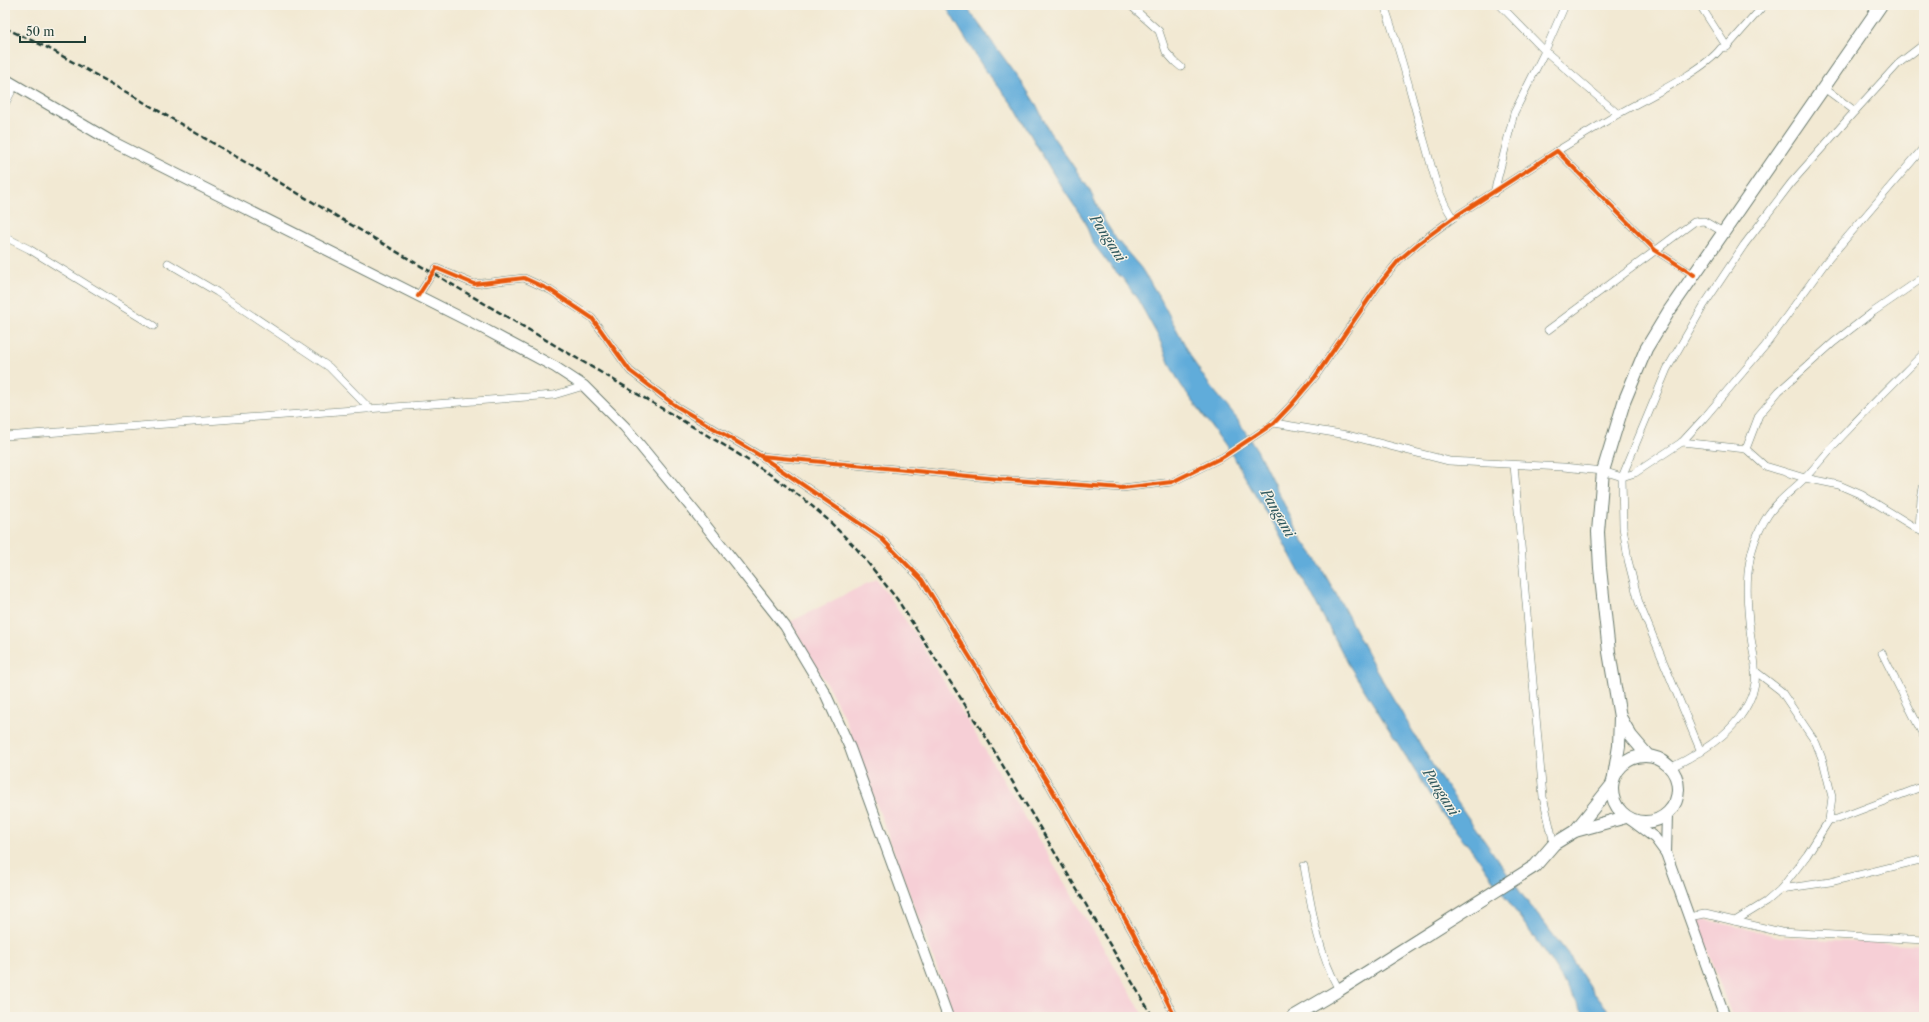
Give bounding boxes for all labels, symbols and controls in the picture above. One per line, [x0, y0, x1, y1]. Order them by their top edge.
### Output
scale bar [20, 18, 85, 44]
text: 50 m [26, 24, 55, 39]
water label: Pangani [1085, 210, 1131, 266]
water label: Pangani [1256, 485, 1300, 542]
water label: Pangani [1418, 764, 1464, 820]

